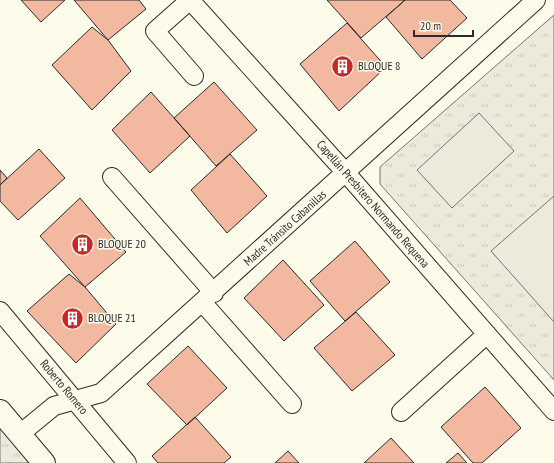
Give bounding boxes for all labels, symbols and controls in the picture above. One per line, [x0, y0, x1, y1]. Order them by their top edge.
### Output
scale bar [414, 12, 473, 38]
text: 20 m [420, 18, 441, 33]
building icon: BLOQUE 8 [330, 53, 356, 79]
place label: BLOQUE 8 [358, 58, 400, 73]
street label: Capellán Presbítero Normando Requena [314, 137, 433, 271]
street label: Madre Tránsito Cabanillas [240, 187, 329, 269]
building icon: BLOQUE 20 [70, 231, 96, 257]
place label: BLOQUE 20 [98, 236, 146, 251]
building icon: BLOQUE 21 [59, 305, 85, 331]
place label: BLOQUE 21 [88, 310, 136, 325]
street label: Roberto Romero [37, 356, 92, 417]

